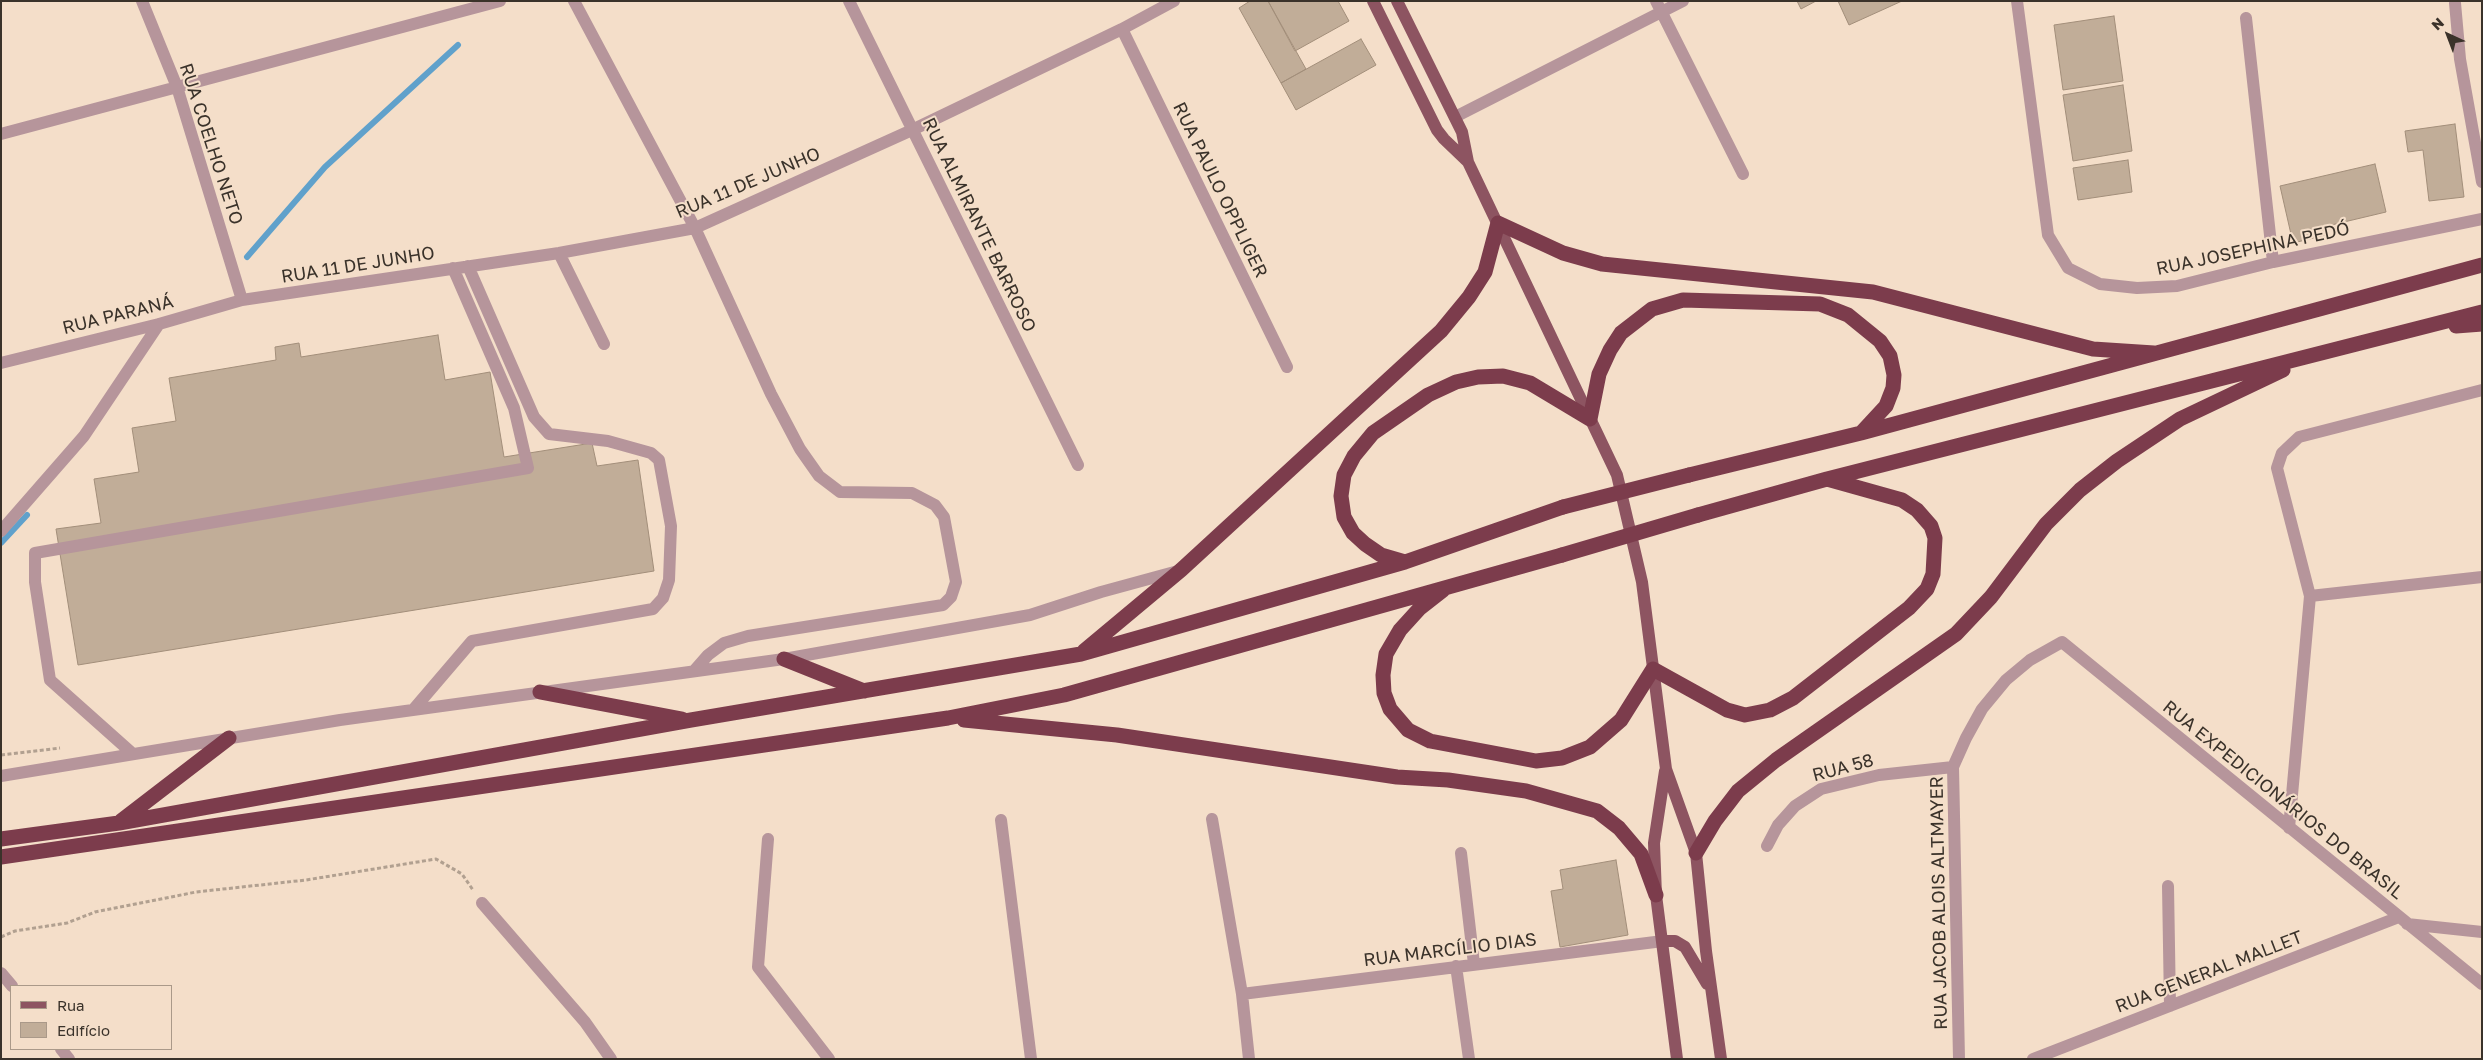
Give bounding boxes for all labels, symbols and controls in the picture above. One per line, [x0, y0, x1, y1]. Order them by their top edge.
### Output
north arrow [2423, 10, 2473, 60]
text: N [2428, 14, 2447, 34]
street label: RUA COELHO NETO [175, 61, 247, 227]
street label: RUA PAULO OPPLIGER [1168, 99, 1272, 281]
street label: RUA ALMIRANTE BARROSO [918, 114, 1040, 336]
street label: RUA 11 DE JUNHO [672, 143, 824, 223]
street label: RUA JOSEPHINA PEDÓ [2154, 218, 2352, 280]
street label: RUA 11 DE JUNHO [280, 242, 436, 288]
street label: RUA PARANÁ [60, 291, 176, 339]
street label: RUA EXPEDICIONÁRIOS DO BRASIL [2158, 696, 2408, 904]
street label: RUA 58 [1810, 749, 1876, 787]
street label: RUA JACOB ALOIS ALTMAYER [1926, 776, 1952, 1030]
street label: RUA GENERAL MALLET [2112, 926, 2306, 1018]
street label: RUA MARCÍLIO DIAS [1362, 929, 1538, 971]
legend [10, 985, 172, 1050]
text: Rua [57, 996, 84, 1014]
text: Edifício [57, 1021, 110, 1039]

